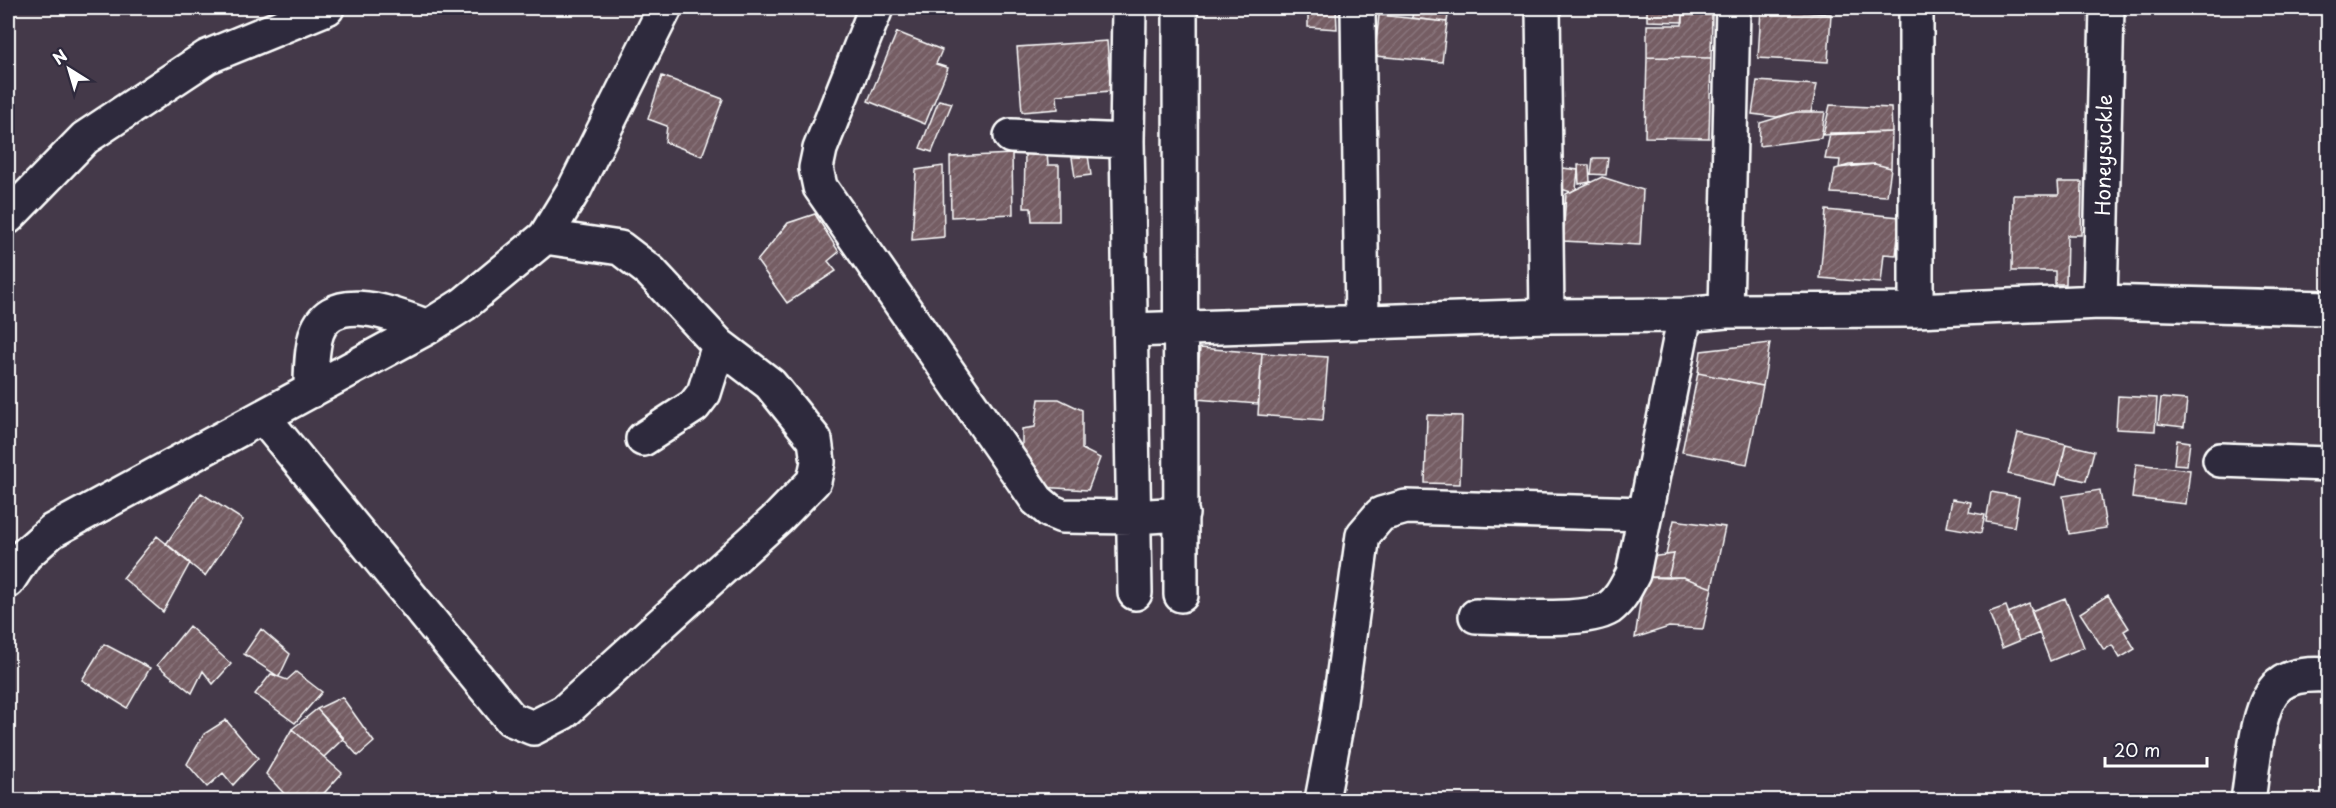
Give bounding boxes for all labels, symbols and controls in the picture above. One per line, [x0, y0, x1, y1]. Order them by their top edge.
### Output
north arrow [39, 39, 99, 99]
text: N [47, 43, 72, 70]
street label: Honeysuckle [2087, 94, 2119, 216]
scale bar [2105, 730, 2207, 768]
text: 20 m [2114, 736, 2160, 763]

